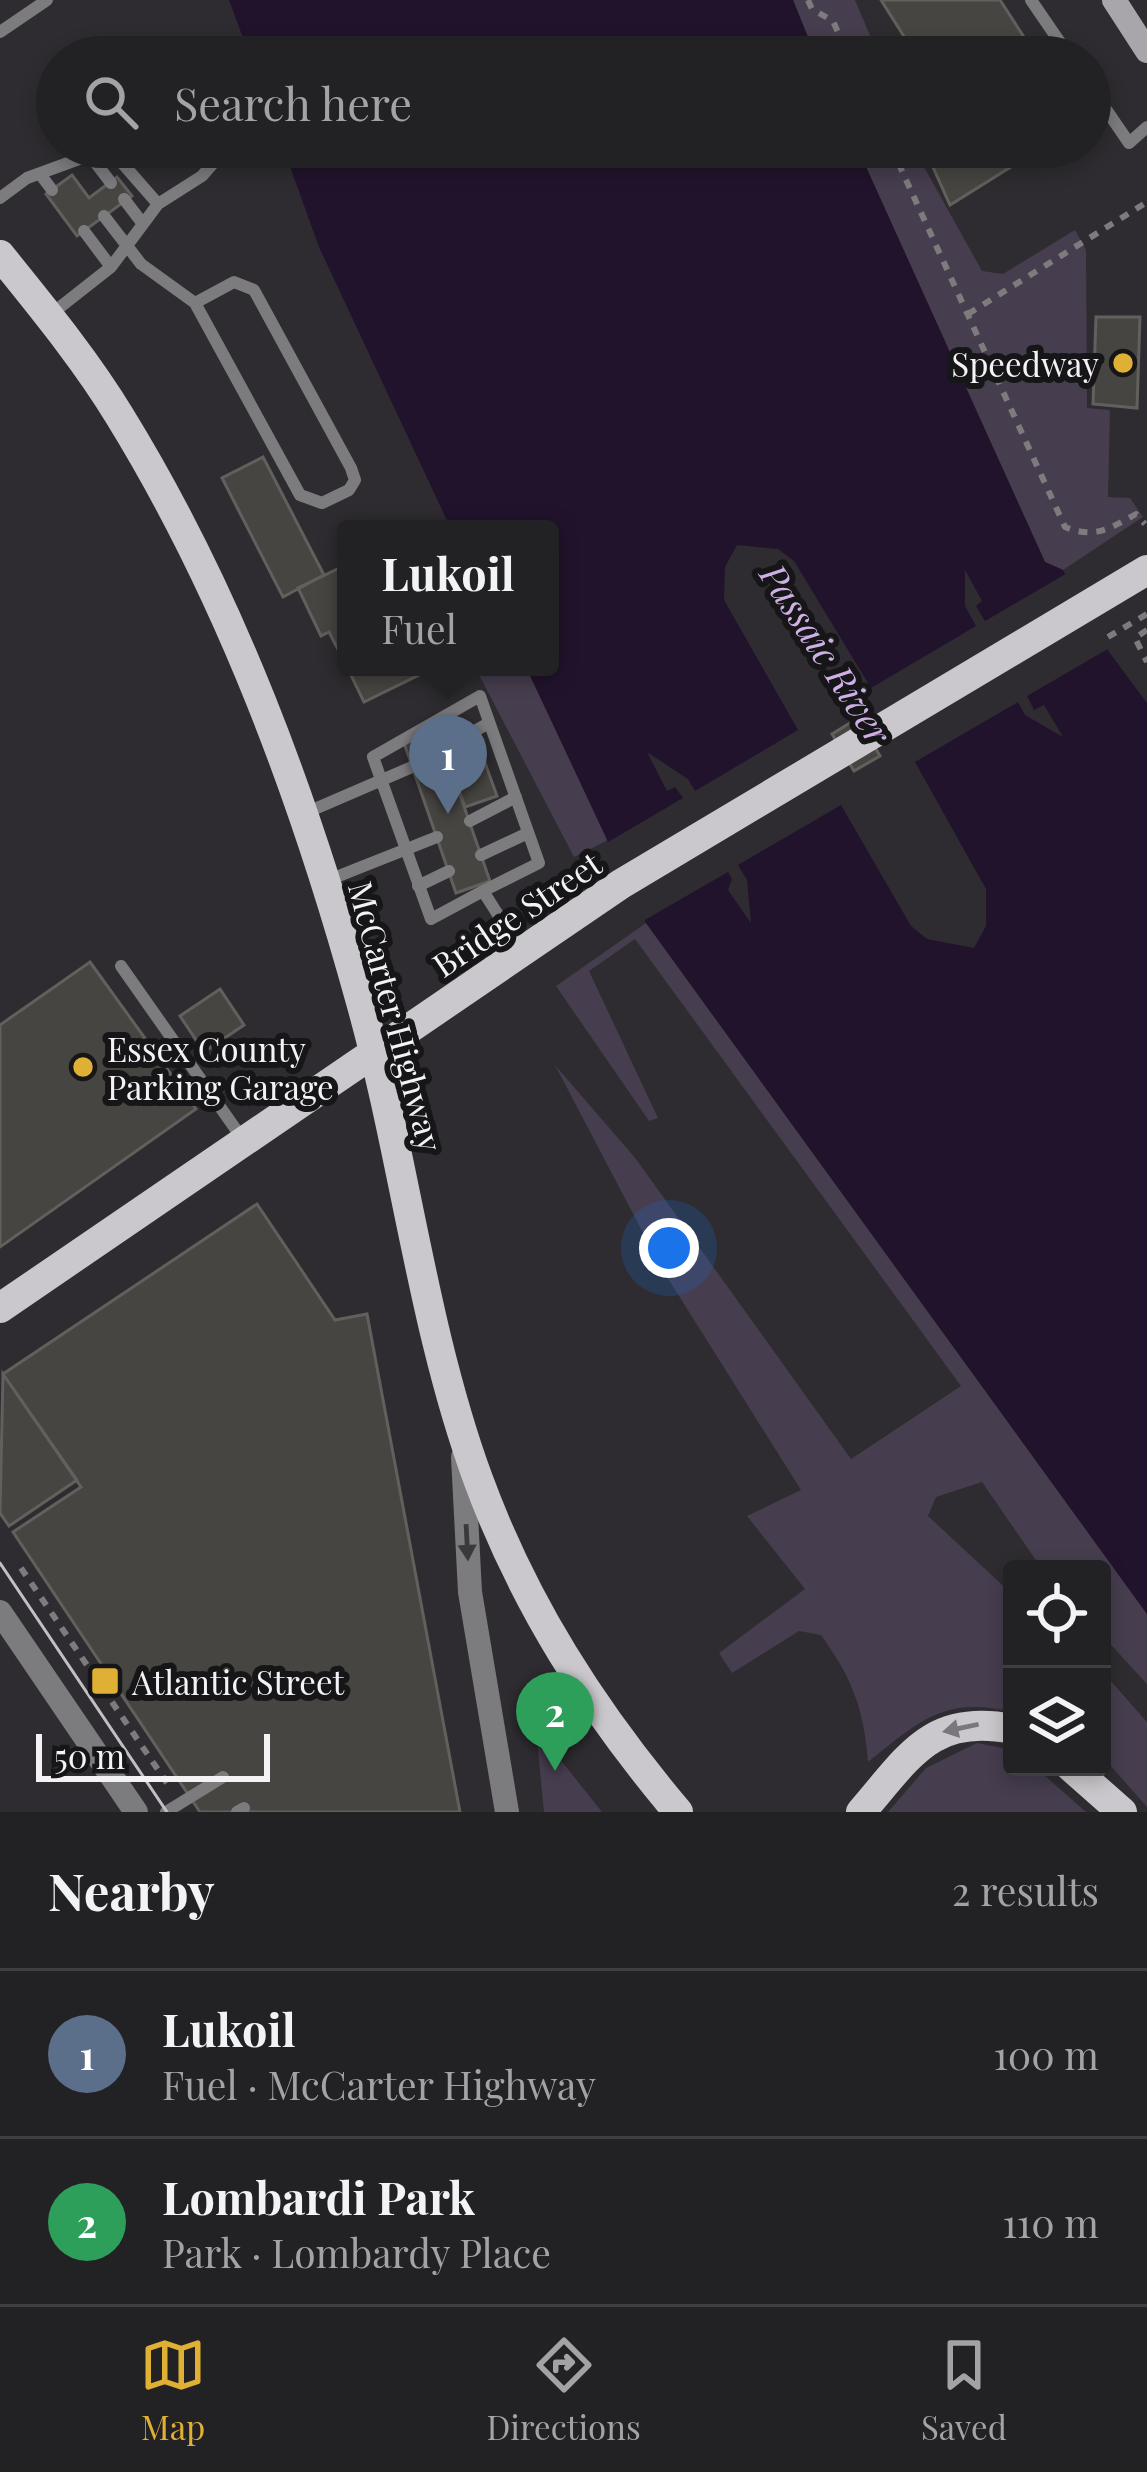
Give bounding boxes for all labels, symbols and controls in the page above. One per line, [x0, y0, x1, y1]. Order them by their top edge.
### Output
search box [36, 36, 1111, 168]
icon: search [78, 69, 144, 135]
text: Search here [174, 72, 412, 132]
place label: Speedway [951, 341, 1099, 385]
marker: Speedway [1110, 350, 1136, 376]
popup [337, 520, 559, 676]
text: Lukoil [381, 542, 515, 602]
water label: Passaic River [750, 552, 904, 754]
text: Fuel [381, 602, 457, 654]
pin: 1 [409, 715, 487, 814]
street label: Bridge Street [423, 840, 610, 986]
street label: McCarter Highway [340, 876, 454, 1156]
place label: Essex County Parking Garage [107, 1026, 334, 1108]
marker: Essex County Parking Garage [70, 1054, 96, 1080]
your location [639, 1218, 699, 1278]
one-way arrow [458, 1524, 477, 1561]
map controls [1003, 1560, 1111, 1776]
button: locate [1003, 1560, 1111, 1668]
place label: Atlantic Street [131, 1659, 346, 1703]
marker: Atlantic Street [89, 1665, 121, 1697]
button: layers [1003, 1668, 1111, 1776]
pin: 2 [516, 1672, 594, 1771]
one-way arrow [942, 1719, 979, 1738]
scale bar [36, 1728, 270, 1781]
text: 50 m [54, 1733, 125, 1777]
text: Nearby [48, 1856, 214, 1924]
text: 2 results [952, 1864, 1099, 1916]
text: Lukoil [162, 1998, 296, 2058]
text: 1 [80, 2028, 94, 2080]
text: 100 m [993, 2028, 1099, 2080]
text: Fuel · McCarter Highway [162, 2058, 596, 2110]
text: Lombardi Park [162, 2166, 475, 2226]
text: 2 [77, 2196, 97, 2248]
text: 110 m [1002, 2196, 1099, 2248]
text: Park · Lombardy Place [162, 2226, 551, 2278]
tab: Map [140, 2332, 206, 2448]
tab: Directions [486, 2332, 641, 2448]
tab: Saved [921, 2332, 1007, 2448]

